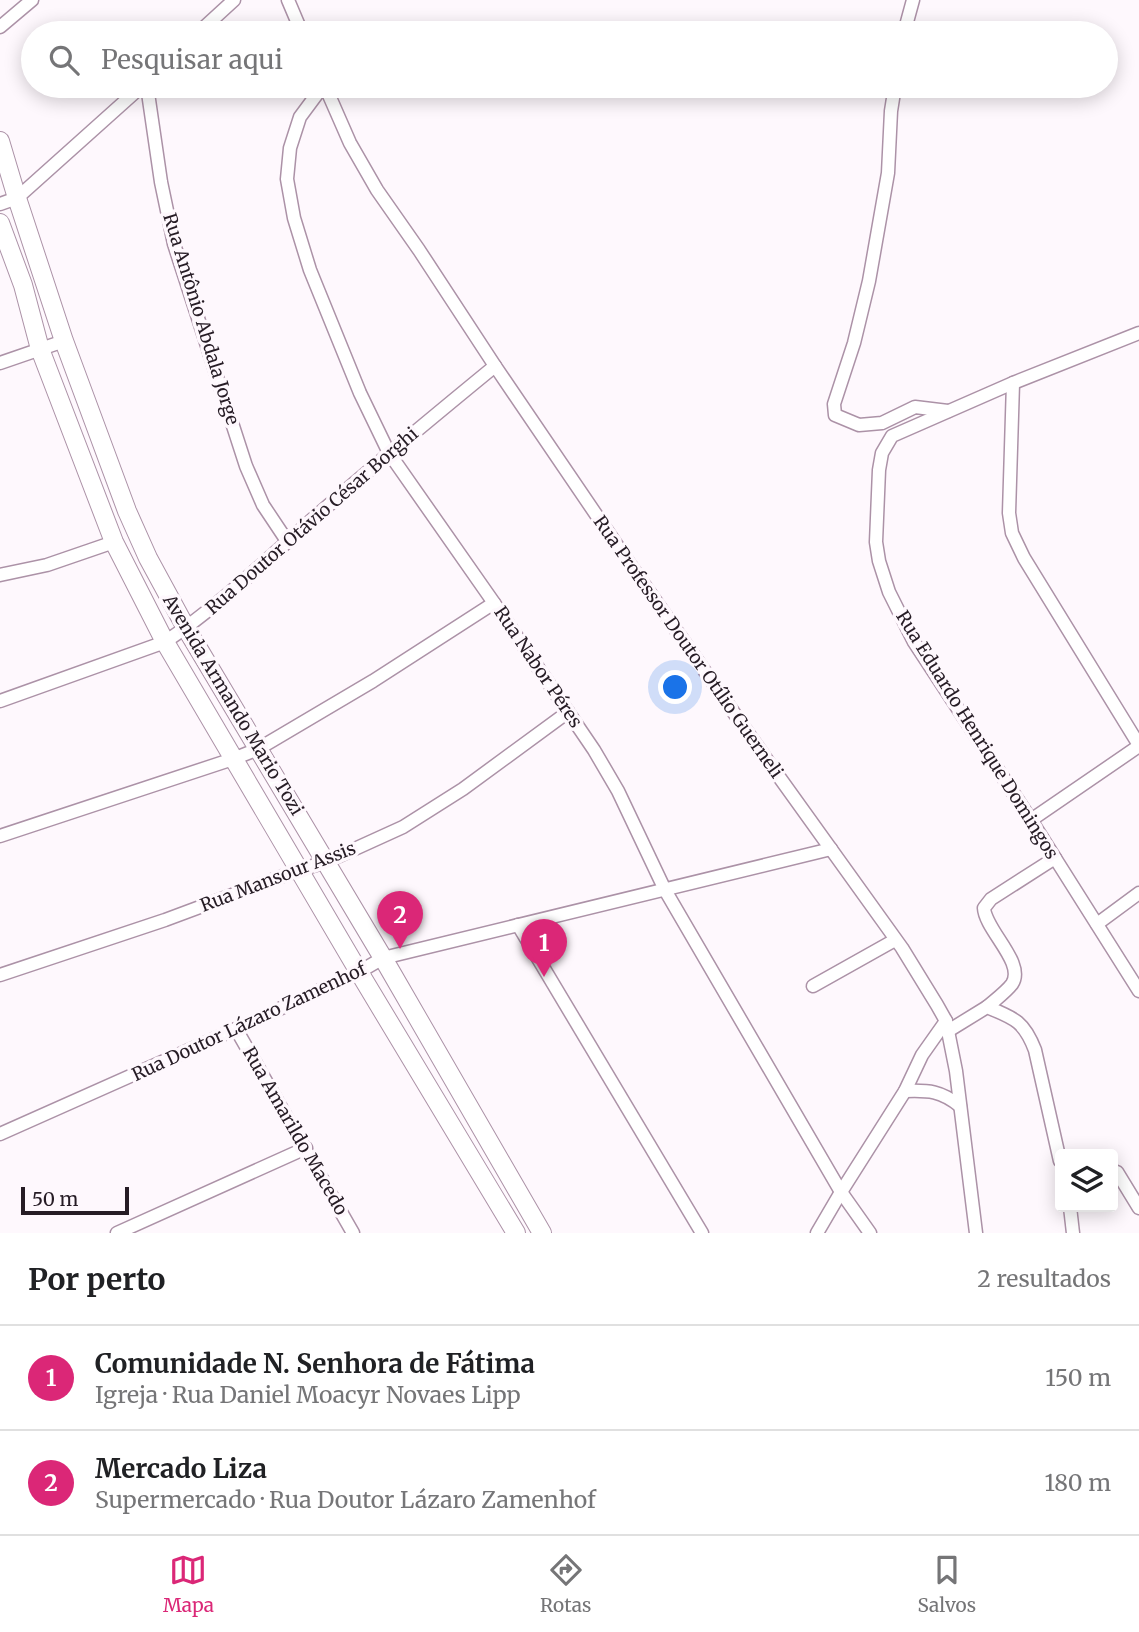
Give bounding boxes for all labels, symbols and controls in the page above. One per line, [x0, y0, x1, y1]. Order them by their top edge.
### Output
search box [21, 21, 1118, 98]
icon: search [45, 41, 83, 79]
text: Pesquisar aqui [101, 43, 283, 76]
street label: Rua Antônio Abdala Jorge [158, 210, 245, 427]
street label: Rua Doutor Otávio César Borghi [201, 422, 423, 619]
street label: Rua Professor Doutor Otílio Guerneli [589, 511, 788, 783]
street label: Avenida Armando Mario Tozi [158, 589, 309, 819]
street label: Rua Nabor Péres [489, 602, 588, 732]
street label: Rua Eduardo Henrique Domingos [891, 606, 1064, 863]
your location [658, 670, 692, 704]
street label: Rua Mansour Assis [197, 836, 359, 917]
pin: 2 [377, 891, 423, 949]
pin: 1 [521, 919, 567, 977]
street label: Rua Doutor Lázaro Zamenhof [128, 957, 371, 1086]
street label: Rua Amarildo Macedo [238, 1043, 353, 1219]
map controls [1055, 1149, 1118, 1212]
button: layers [1055, 1149, 1118, 1212]
scale bar [21, 1184, 130, 1216]
text: 50 m [32, 1187, 78, 1211]
text: Por perto [28, 1260, 166, 1298]
text: 2 resultados [977, 1264, 1111, 1293]
text: Comunidade N. Senhora de Fátima [95, 1347, 535, 1380]
text: 1 [46, 1363, 56, 1392]
text: 150 m [1045, 1363, 1111, 1392]
text: Igreja · Rua Daniel Moacyr Novaes Lipp [95, 1380, 521, 1409]
text: Mercado Liza [95, 1452, 267, 1485]
text: 2 [44, 1468, 58, 1497]
text: 180 m [1045, 1468, 1111, 1497]
text: Supermercado · Rua Doutor Lázaro Zamenhof [95, 1485, 596, 1514]
tab: Mapa [163, 1551, 214, 1617]
tab: Rotas [540, 1551, 591, 1617]
tab: Salvos [917, 1551, 976, 1617]

